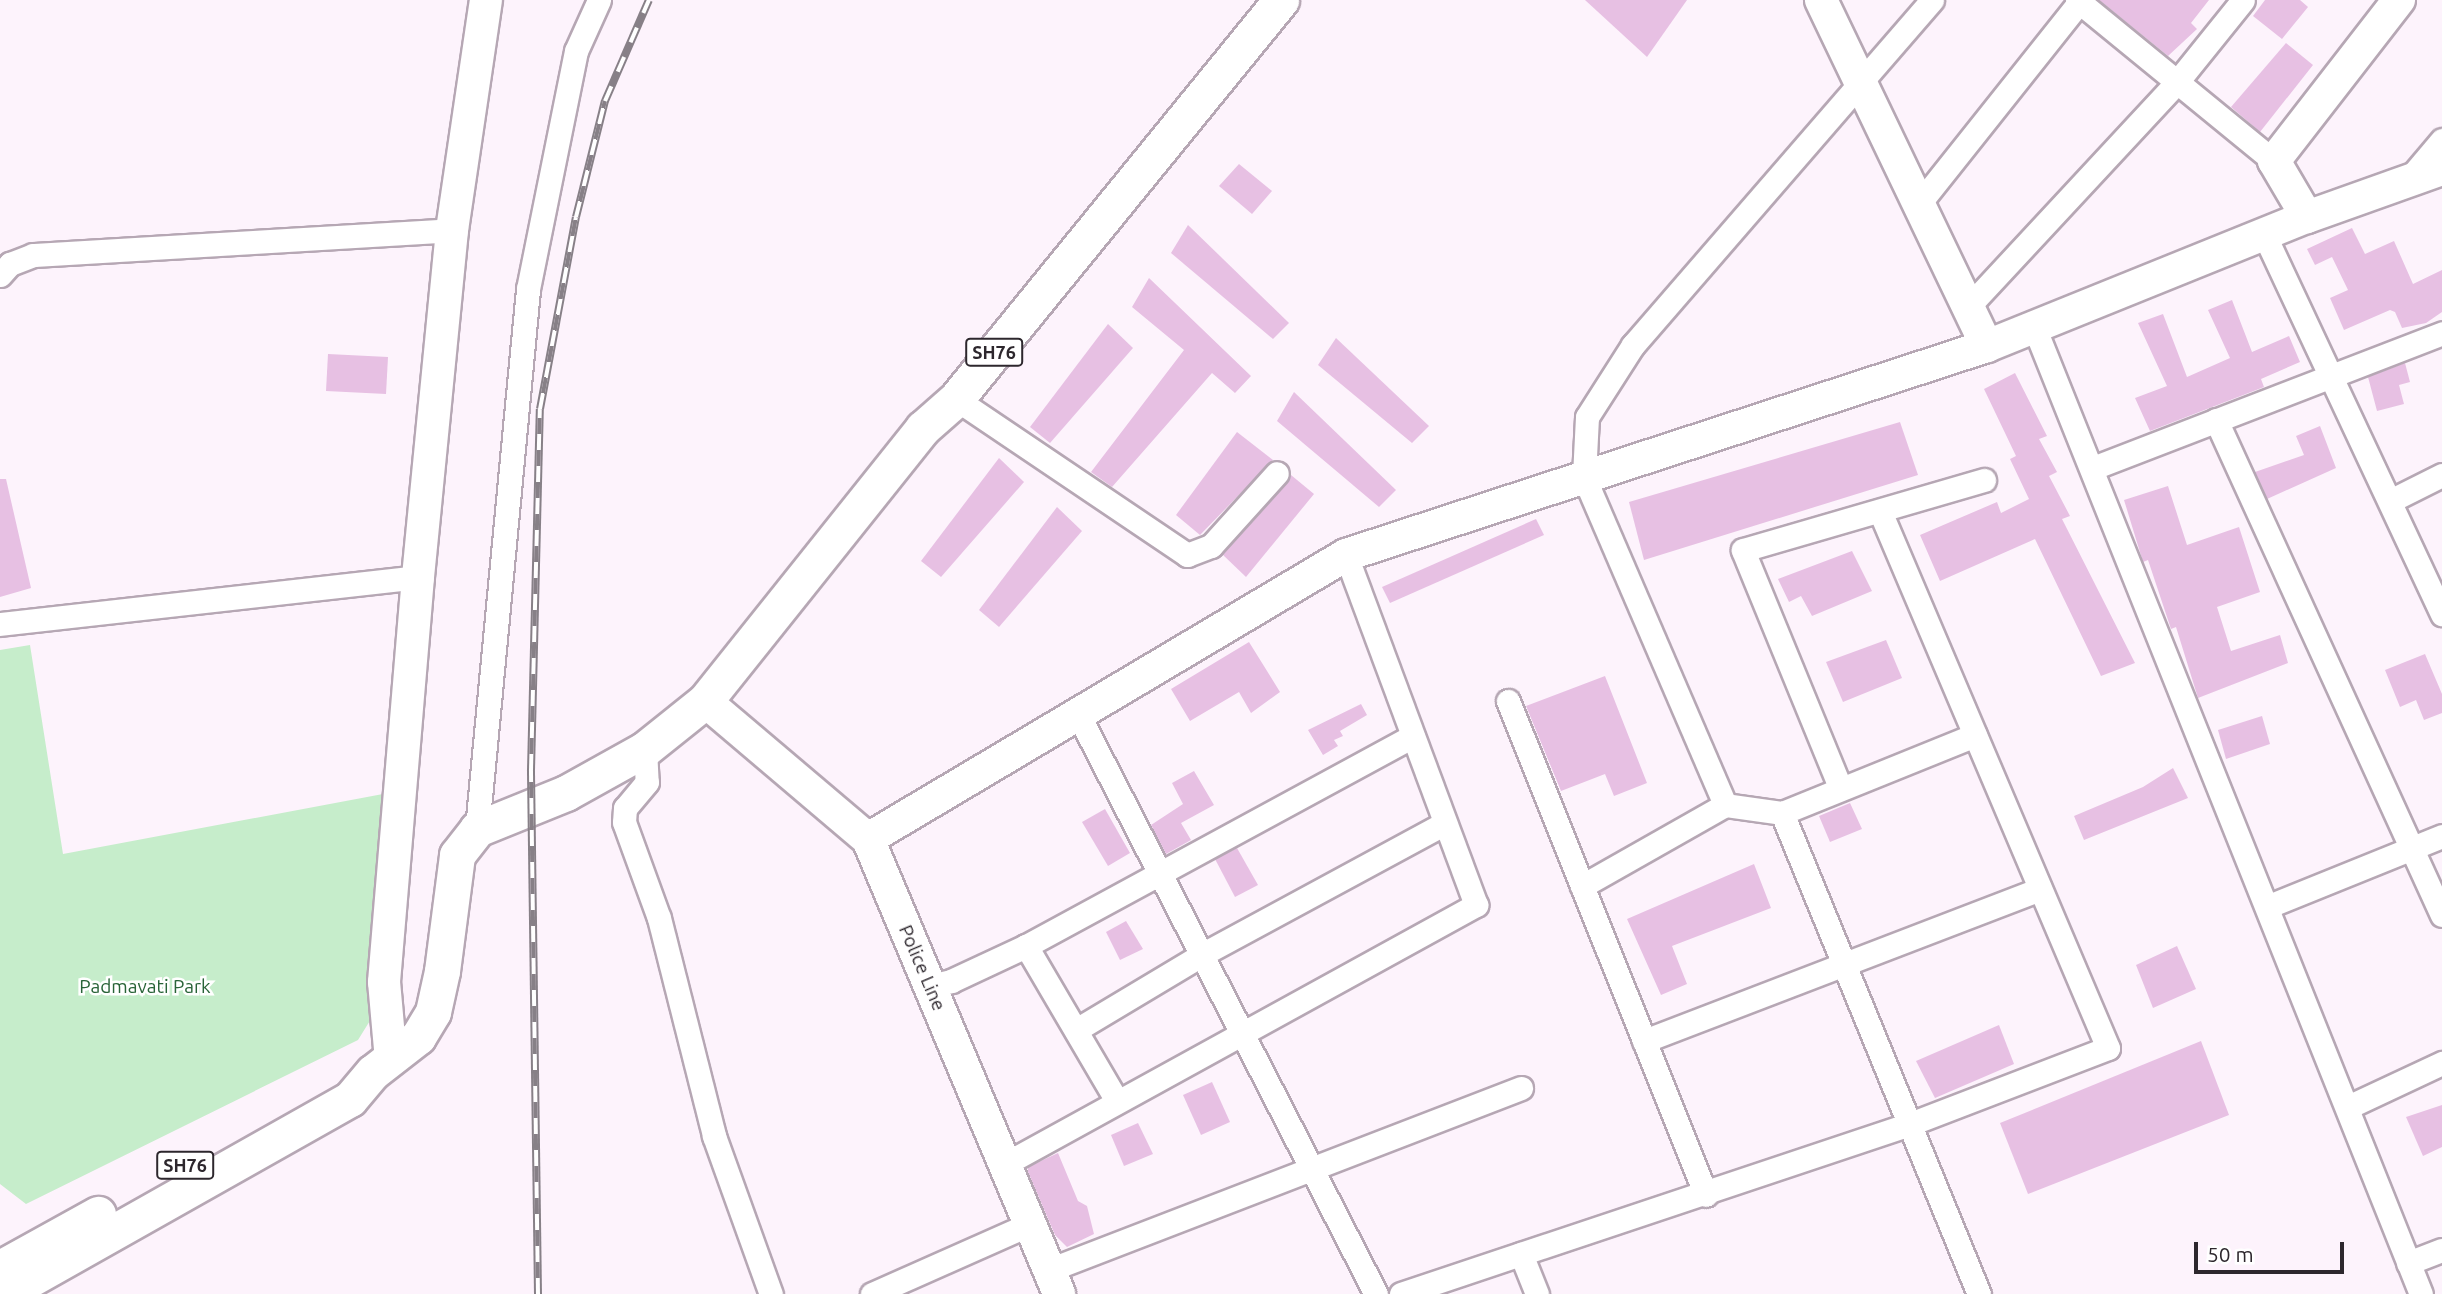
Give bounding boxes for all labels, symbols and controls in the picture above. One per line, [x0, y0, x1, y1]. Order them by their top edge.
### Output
road number: SH76 [964, 338, 1024, 366]
street label: Police Line [894, 922, 950, 1014]
park label: Padmavati Park [79, 976, 211, 998]
road number: SH76 [155, 1150, 215, 1180]
scale bar [2197, 1228, 2348, 1272]
text: 50 m [2207, 1242, 2254, 1266]

